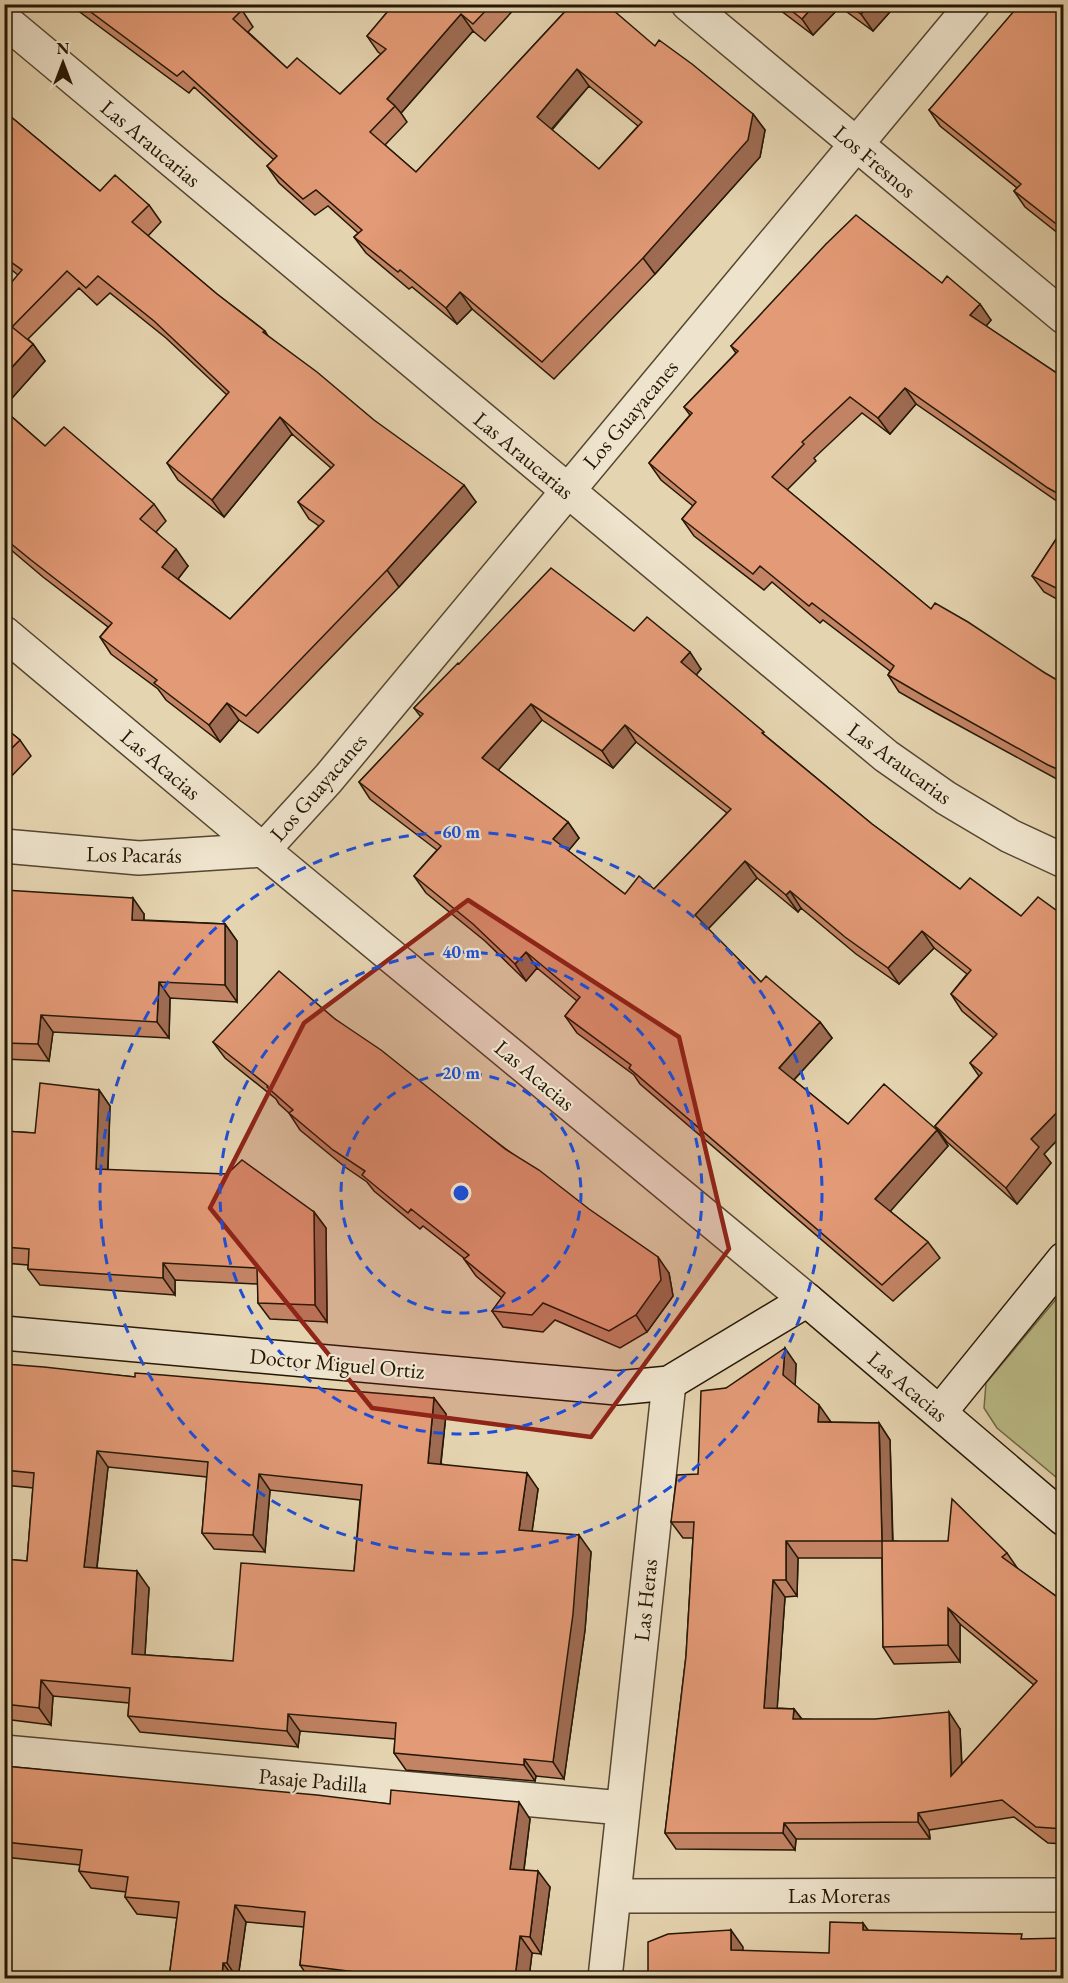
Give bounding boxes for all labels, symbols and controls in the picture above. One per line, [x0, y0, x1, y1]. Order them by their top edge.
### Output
north arrow [33, 33, 93, 93]
text: N [57, 38, 70, 59]
street label: Las Araucarias [95, 93, 207, 194]
street label: Los Fresnos [827, 118, 922, 204]
street label: Los Guayacanes [576, 354, 685, 475]
street label: Las Araucarias [468, 405, 580, 506]
street label: Las Araucarias [842, 716, 958, 811]
street label: Las Acacias [115, 722, 207, 806]
street label: Los Guayacanes [263, 727, 373, 847]
text: 60 m [442, 820, 480, 843]
street label: Los Pacarás [86, 839, 182, 870]
text: 40 m [442, 940, 480, 963]
street label: Las Acacias [489, 1033, 581, 1117]
text: 20 m [442, 1061, 480, 1084]
centre of rings [451, 1183, 471, 1203]
street label: Doctor Miguel Ortiz [248, 1341, 426, 1386]
street label: Las Acacias [862, 1344, 954, 1428]
street label: Las Heras [627, 1557, 664, 1643]
street label: Pasaje Padilla [257, 1761, 369, 1800]
street label: Las Moreras [788, 1881, 890, 1910]

